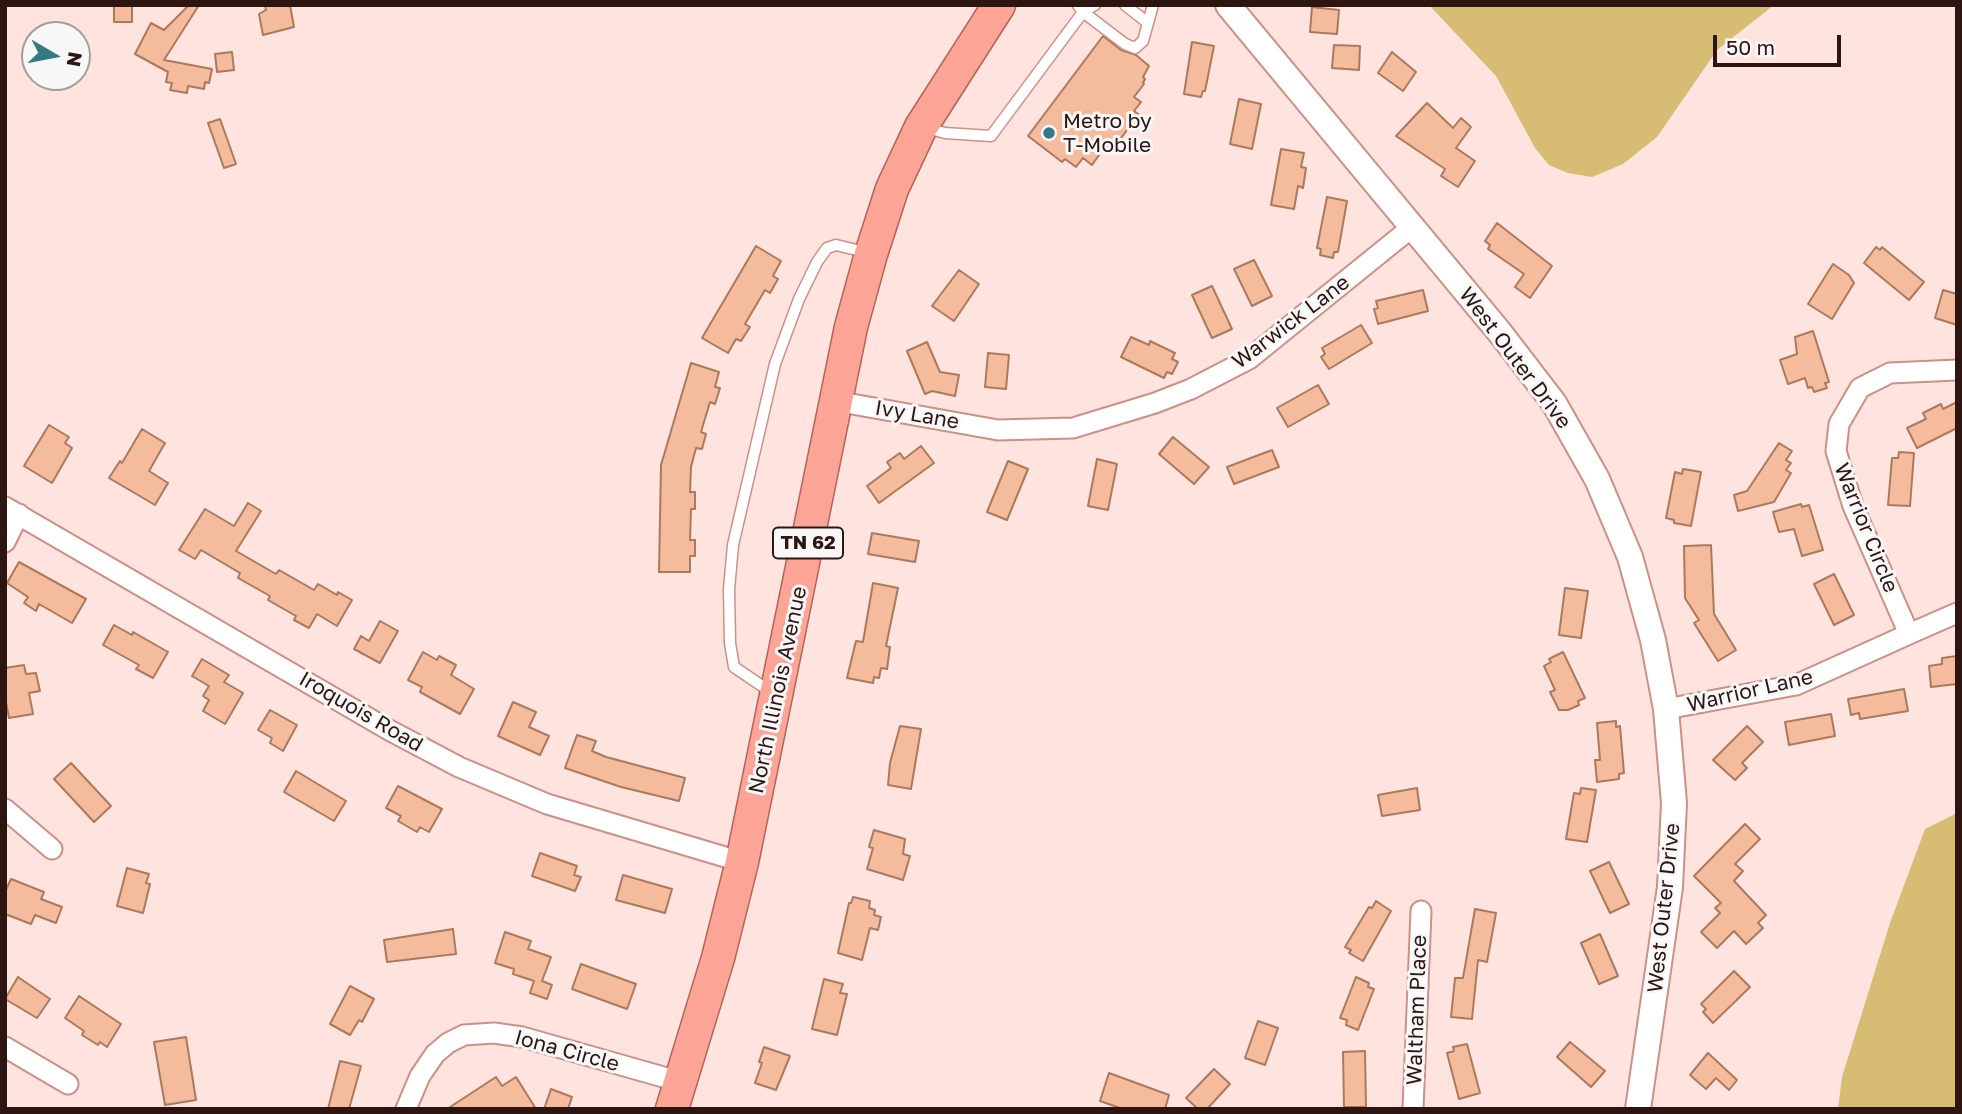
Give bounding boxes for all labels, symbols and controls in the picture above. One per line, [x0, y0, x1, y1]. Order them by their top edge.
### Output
north arrow [21, 21, 91, 91]
scale bar [1717, 21, 1845, 65]
text: 50 m [1726, 34, 1775, 60]
text: N [63, 50, 88, 68]
place label: Metro by T-Mobile [1063, 108, 1152, 158]
marker: Metro by T-Mobile [1041, 125, 1057, 141]
street label: Warwick Lane [1227, 270, 1355, 374]
street label: West Outer Drive [1454, 282, 1576, 434]
street label: Ivy Lane [873, 395, 961, 435]
street label: Warrior Circle [1829, 460, 1903, 596]
road number: TN 62 [773, 528, 843, 558]
street label: North Illinois Avenue [744, 584, 812, 796]
street label: Warrior Lane [1685, 664, 1815, 718]
street label: Iroquois Road [295, 666, 427, 758]
street label: West Outer Drive [1643, 822, 1685, 994]
street label: Waltham Place [1402, 934, 1432, 1086]
street label: Iona Circle [512, 1025, 622, 1077]

